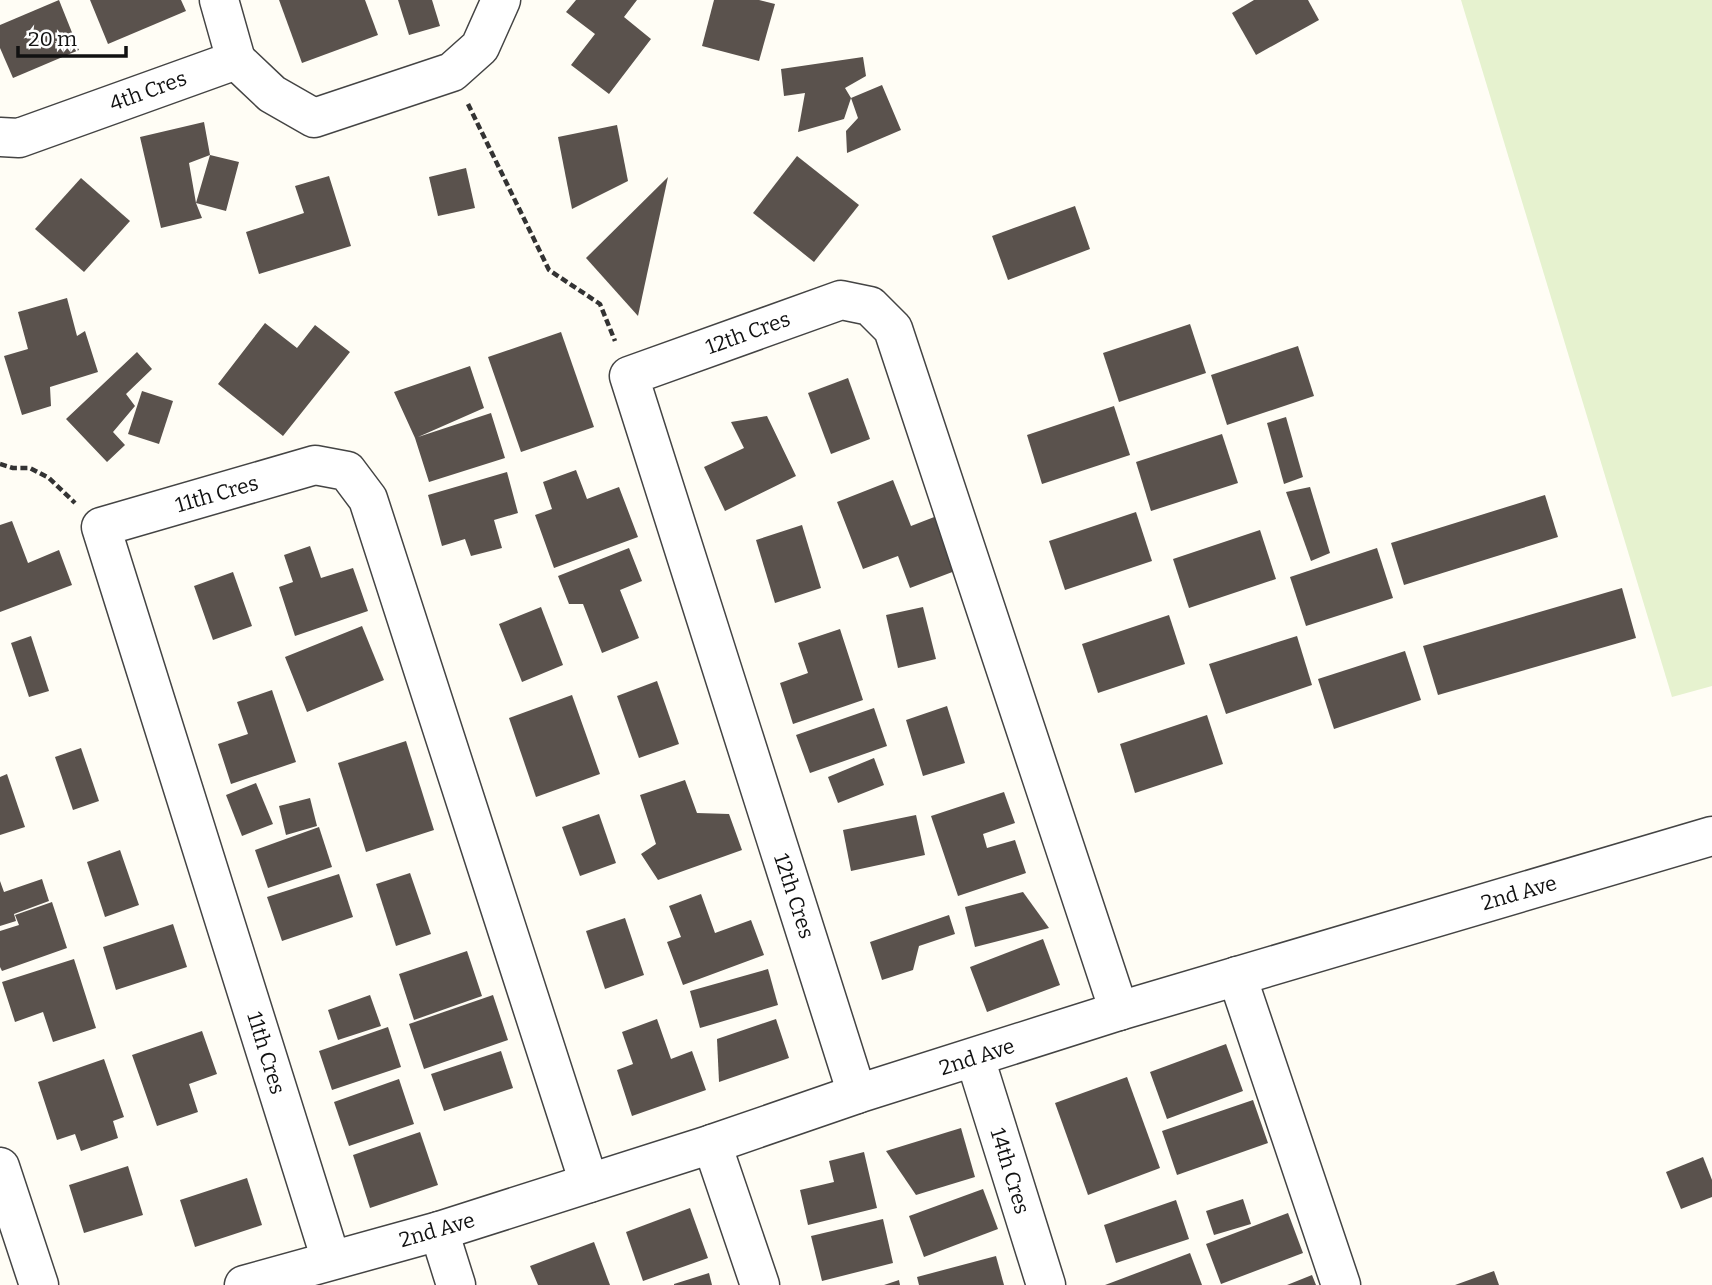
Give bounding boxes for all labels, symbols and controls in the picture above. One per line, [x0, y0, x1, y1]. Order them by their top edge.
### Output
scale bar [18, 14, 126, 58]
text: 20 m [28, 26, 77, 52]
street label: 4th Cres [106, 65, 190, 117]
street label: 12th Cres [702, 306, 794, 360]
street label: 11th Cres [173, 470, 261, 518]
street label: 12th Cres [768, 850, 820, 942]
street label: 2nd Ave [1478, 870, 1560, 916]
street label: 11th Cres [241, 1009, 291, 1097]
street label: 2nd Ave [936, 1033, 1018, 1081]
street label: 14th Cres [985, 1125, 1035, 1217]
street label: 2nd Ave [396, 1207, 478, 1253]

